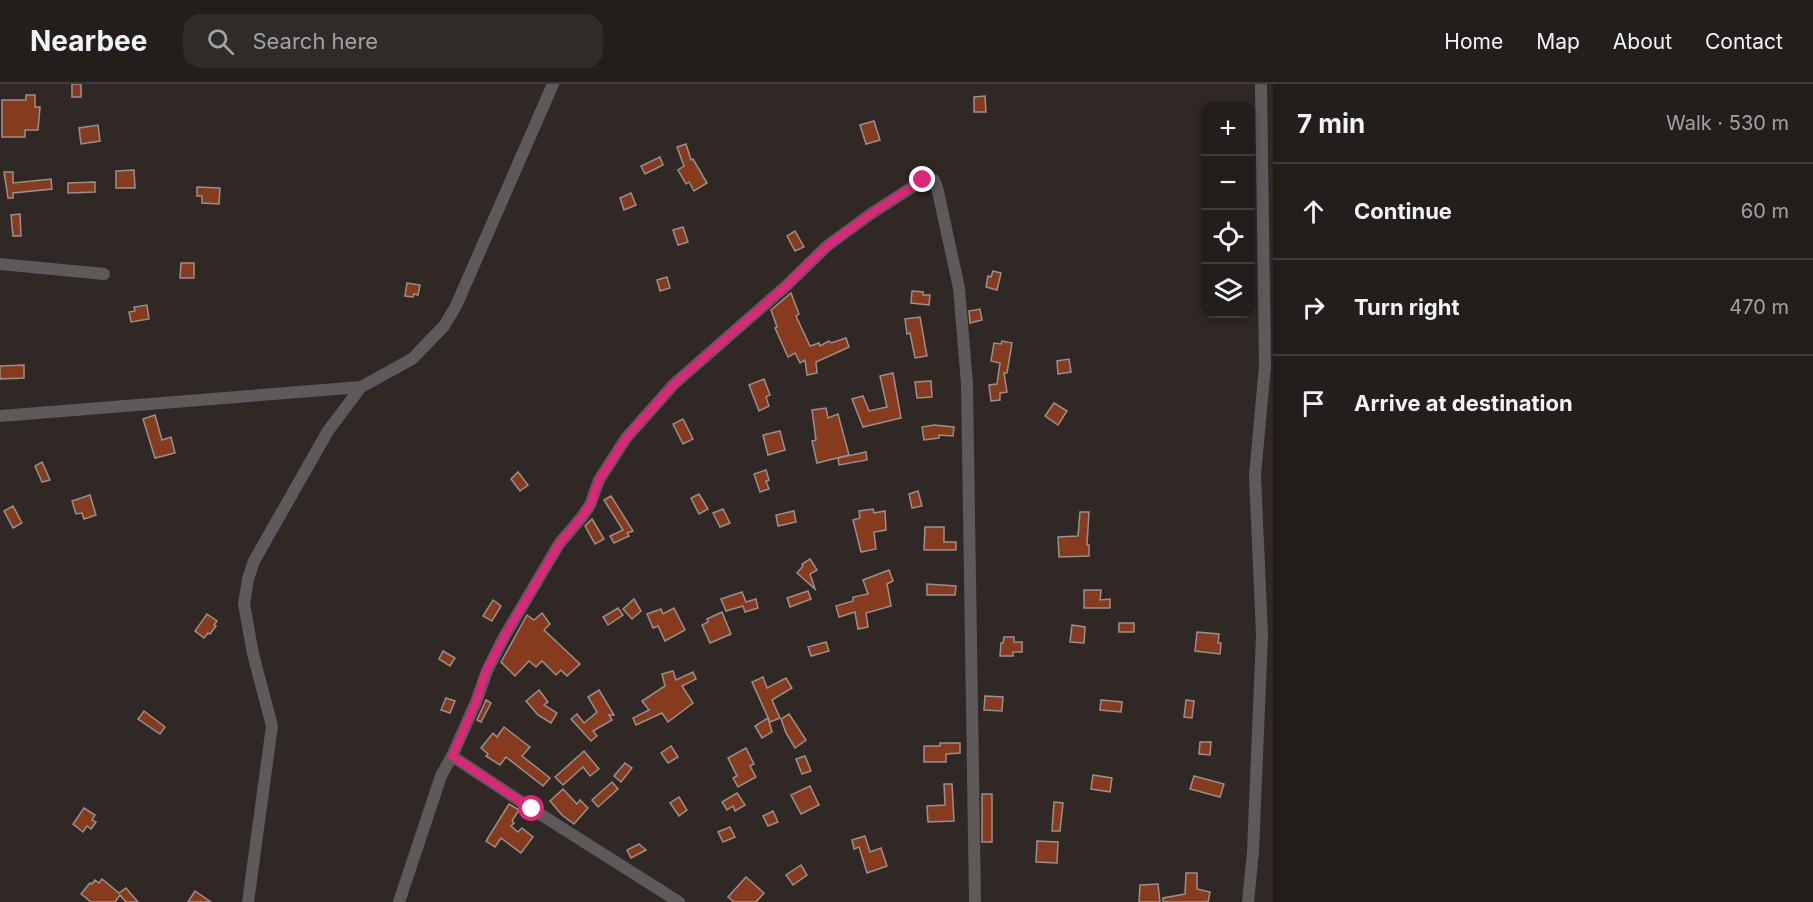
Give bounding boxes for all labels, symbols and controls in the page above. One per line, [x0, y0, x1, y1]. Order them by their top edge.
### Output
search box [183, 14, 603, 68]
text: Nearbee [30, 24, 147, 58]
icon: search [204, 25, 237, 58]
text: Search here [252, 28, 378, 54]
text: Home [1444, 29, 1503, 54]
text: Map [1536, 29, 1580, 54]
text: About [1613, 29, 1672, 54]
text: Contact [1705, 29, 1783, 54]
map controls [1201, 102, 1255, 318]
button: + [1201, 102, 1255, 156]
text: 7 min [1297, 108, 1365, 139]
text: Walk · 530 m [1666, 111, 1789, 135]
button: − [1201, 156, 1255, 210]
route end [909, 166, 935, 192]
icon: ahead [1297, 195, 1330, 228]
text: Continue [1354, 198, 1452, 224]
text: 60 m [1741, 199, 1789, 223]
button: locate [1201, 210, 1255, 264]
button: layers [1201, 264, 1255, 318]
icon: right [1297, 291, 1330, 324]
text: Turn right [1354, 294, 1460, 320]
text: 470 m [1729, 295, 1789, 319]
icon: arrive [1297, 387, 1330, 420]
text: Arrive at destination [1354, 390, 1573, 416]
route start [518, 795, 544, 821]

